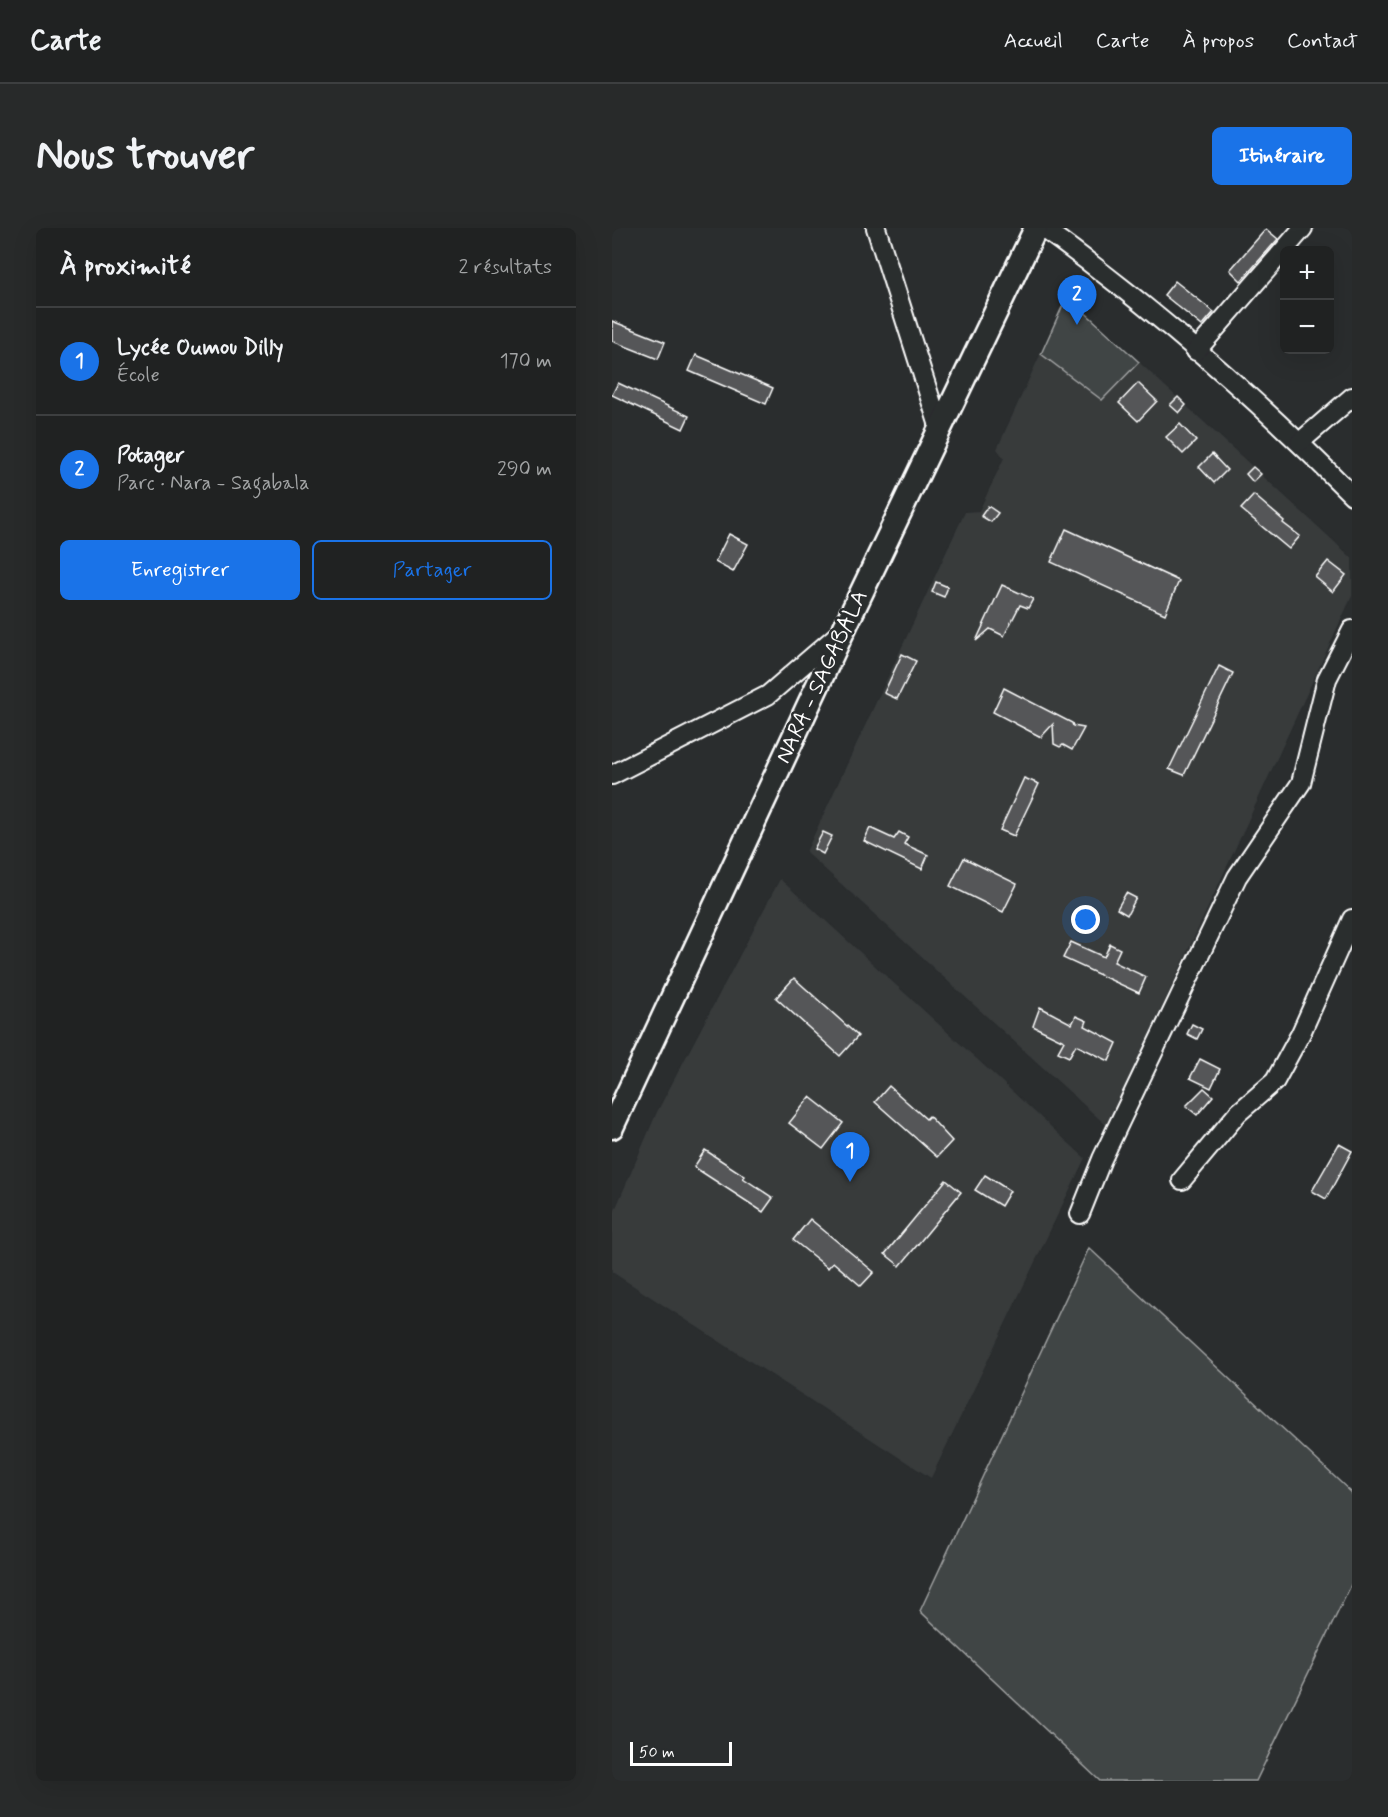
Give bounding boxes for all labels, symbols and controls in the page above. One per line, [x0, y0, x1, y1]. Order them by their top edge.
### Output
text: Carte [30, 23, 102, 60]
text: Accueil [1004, 27, 1063, 55]
text: Carte [1096, 27, 1150, 55]
text: À propos [1183, 27, 1254, 55]
text: Contact [1287, 27, 1358, 55]
button: Itinéraire [1212, 127, 1352, 185]
text: Nous trouver [36, 129, 254, 184]
map controls [1280, 246, 1334, 354]
button: + [1280, 246, 1334, 300]
text: À proximité [60, 250, 191, 284]
text: 2 résultats [459, 254, 552, 281]
pin: 2 [1058, 276, 1096, 325]
button: − [1280, 300, 1334, 354]
text: Lycée Oumou Dilly [117, 334, 284, 362]
text: 1 [75, 348, 84, 375]
text: 170 m [500, 348, 552, 375]
text: École [117, 362, 160, 389]
text: Potager [117, 442, 185, 470]
text: 2 [75, 456, 84, 483]
text: 290 m [497, 456, 552, 483]
text: Parc · Nara - Sagabala [117, 470, 309, 497]
button: Enregistrer [60, 540, 300, 600]
button: Partager [312, 540, 552, 600]
street label: NARA - SAGABALA [770, 586, 874, 768]
your location [1071, 905, 1100, 934]
pin: 1 [830, 1132, 870, 1182]
scale bar [630, 1739, 732, 1766]
text: 50 m [639, 1742, 675, 1763]

